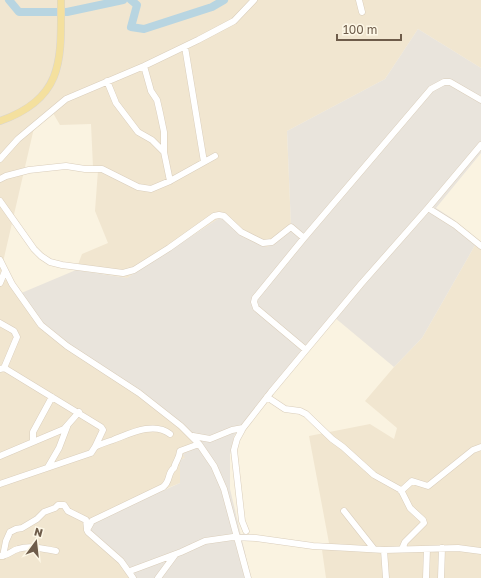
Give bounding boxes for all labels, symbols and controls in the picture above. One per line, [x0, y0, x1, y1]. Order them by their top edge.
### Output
scale bar [337, 16, 401, 42]
text: 100 m [343, 22, 377, 37]
north arrow [16, 522, 56, 562]
text: N [33, 524, 44, 539]

